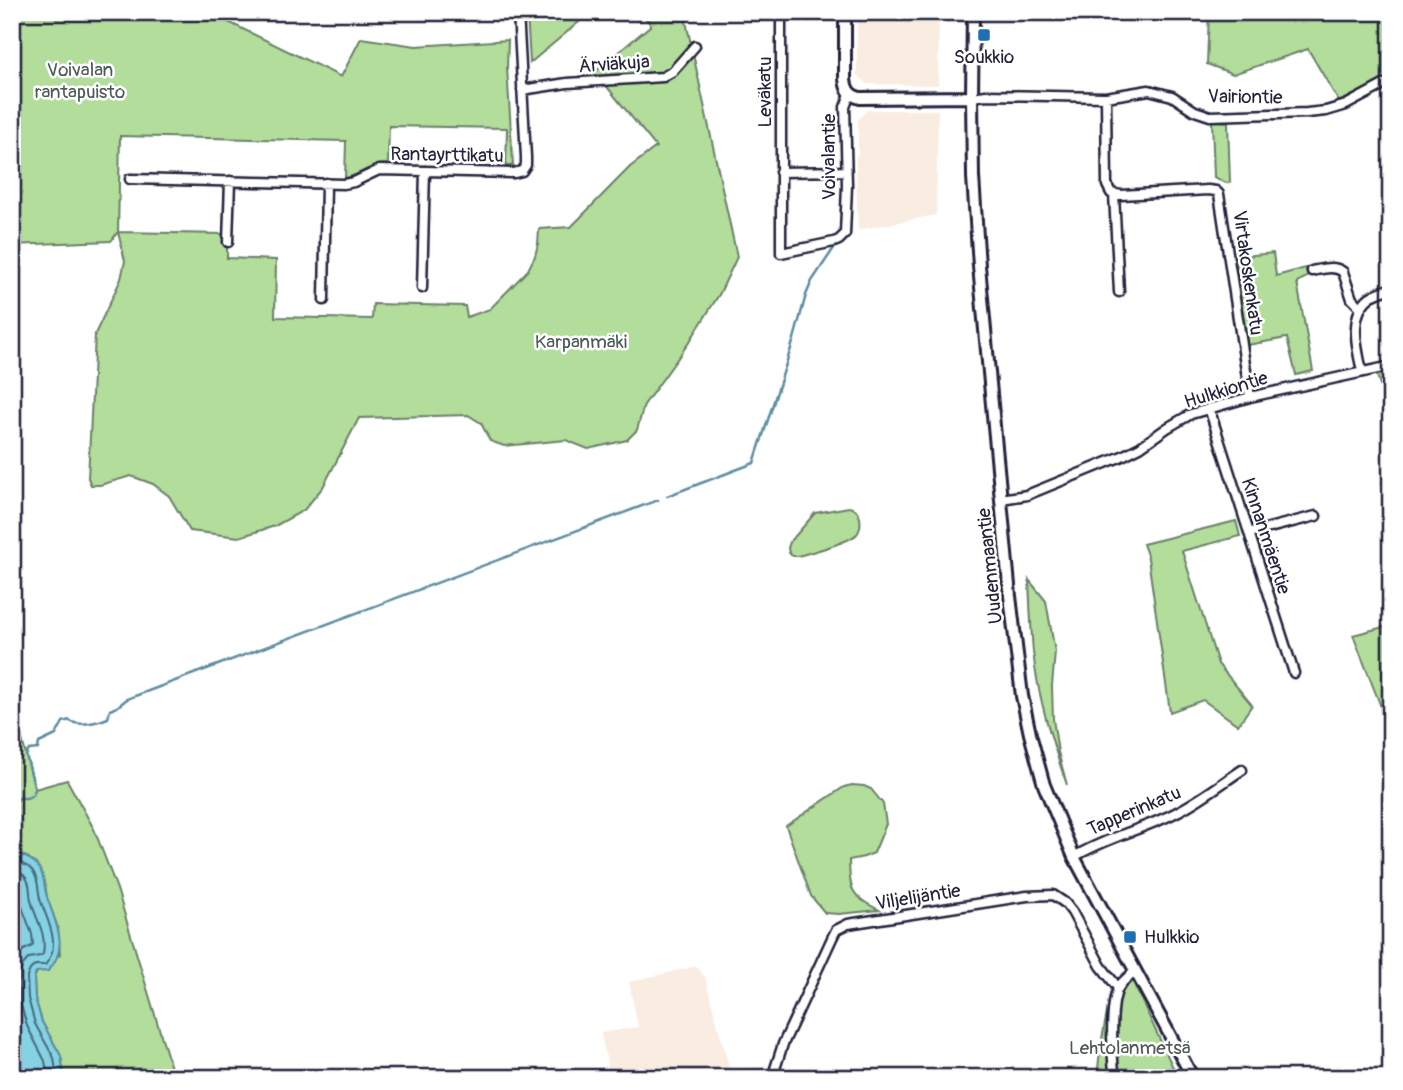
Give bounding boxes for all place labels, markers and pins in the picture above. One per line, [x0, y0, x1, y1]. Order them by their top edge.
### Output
marker: Soukkio [976, 27, 992, 43]
place label: Soukkio [954, 45, 1014, 69]
place label: Hulkkio [1144, 925, 1200, 949]
marker: Hulkkio [1122, 929, 1138, 945]

